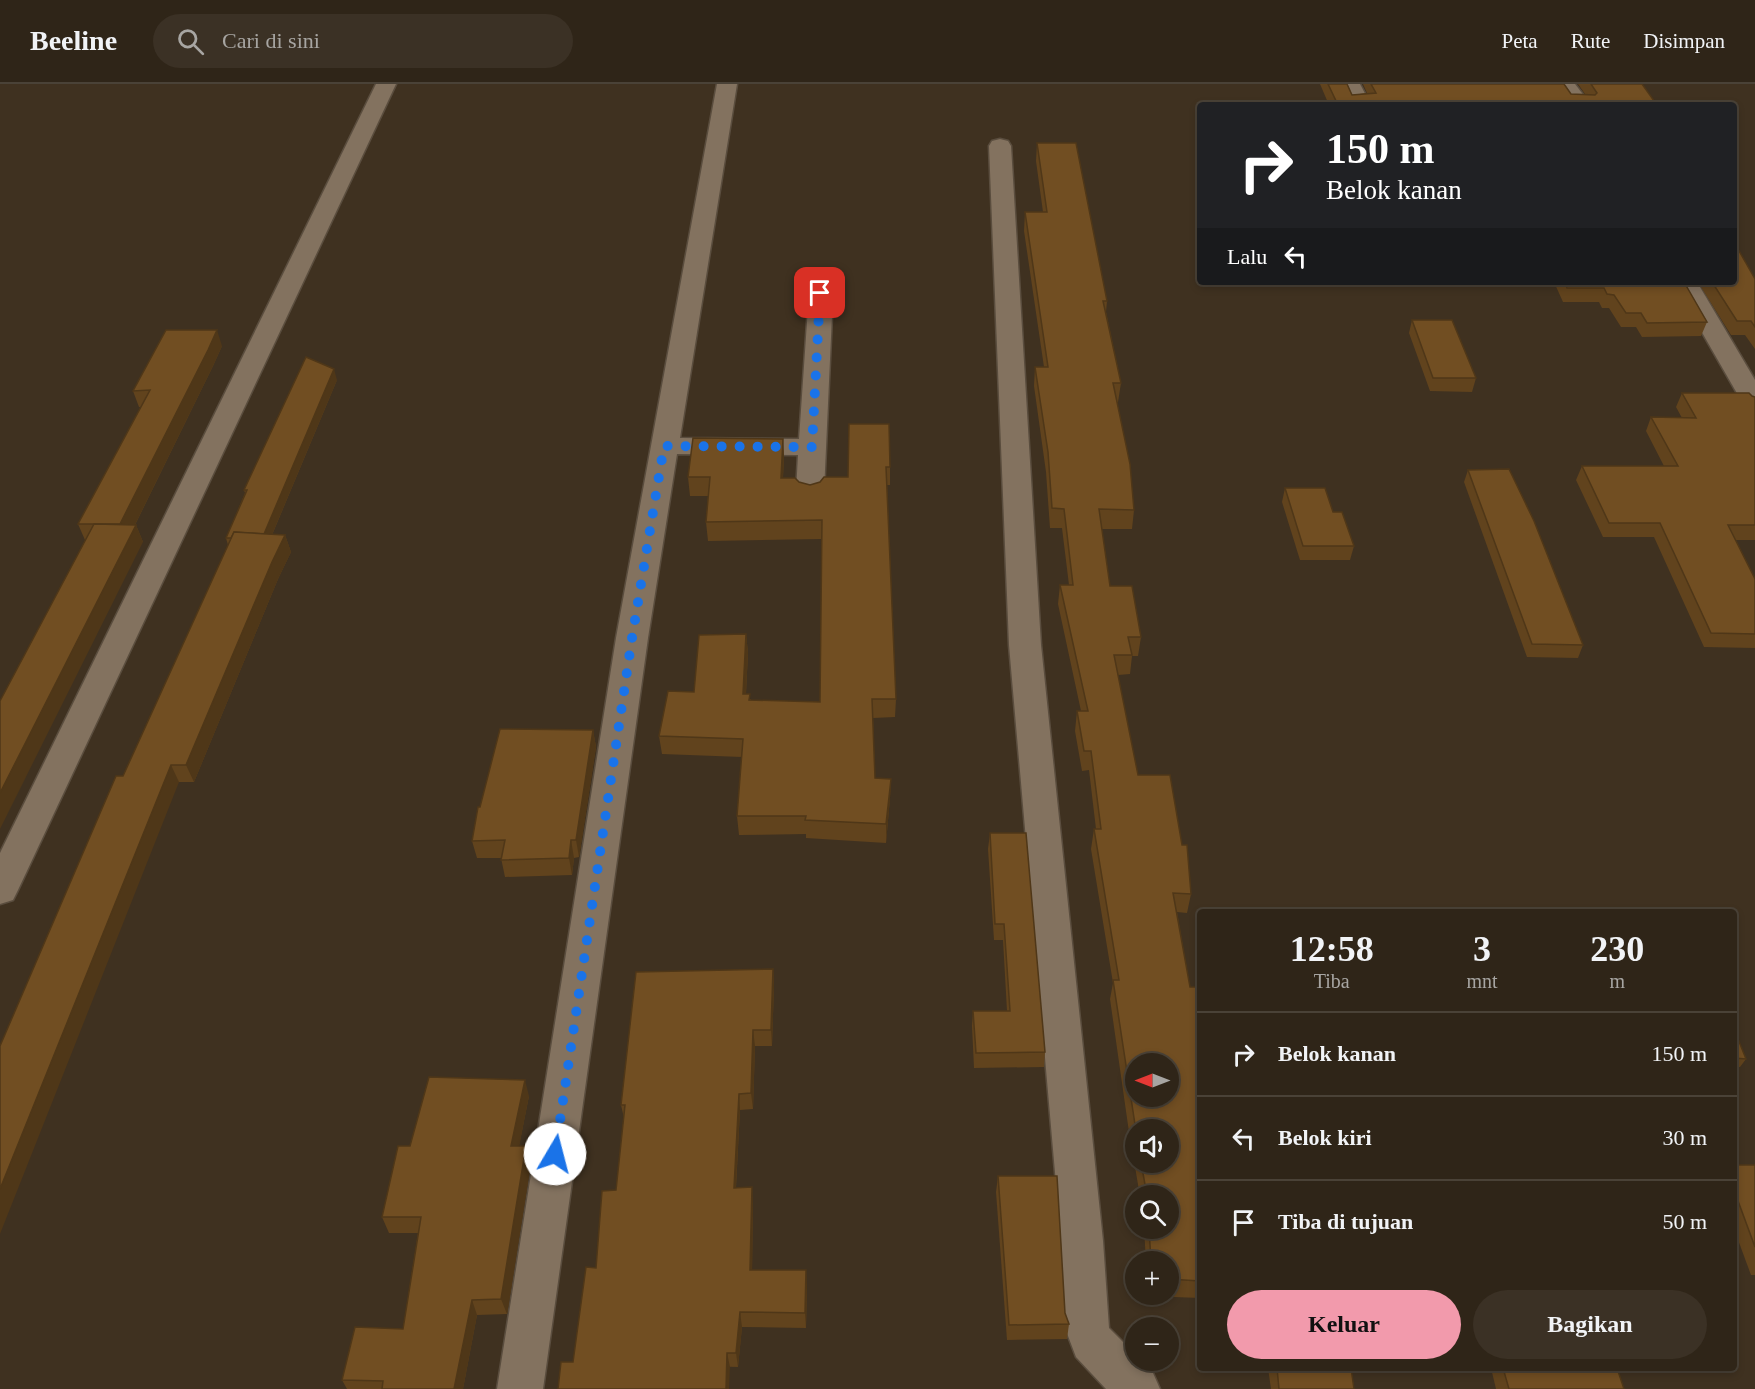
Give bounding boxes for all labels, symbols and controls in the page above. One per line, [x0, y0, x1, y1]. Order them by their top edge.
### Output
search box [153, 14, 573, 68]
text: Beeline [30, 25, 117, 56]
icon: search [174, 25, 207, 58]
text: Cari di sini [222, 28, 320, 53]
text: Peta [1502, 29, 1538, 53]
text: Rute [1571, 29, 1610, 53]
text: Disimpan [1643, 29, 1725, 53]
icon: right [1227, 126, 1305, 204]
text: 150 m [1326, 126, 1435, 172]
text: Belok kanan [1326, 175, 1462, 205]
icon: left [1279, 240, 1312, 273]
text: Lalu [1227, 244, 1267, 269]
pin [794, 267, 845, 318]
icon: arrive [803, 276, 836, 309]
text: 12:58 [1290, 929, 1374, 969]
text: 3 [1473, 929, 1491, 969]
text: 230 [1590, 929, 1644, 969]
text: Tiba [1314, 970, 1350, 992]
text: mnt [1466, 970, 1498, 992]
text: m [1610, 970, 1625, 992]
icon: right [1227, 1038, 1260, 1071]
text: Belok kanan [1278, 1041, 1396, 1066]
text: 150 m [1651, 1041, 1707, 1066]
north arrow [1125, 1053, 1179, 1107]
map controls [1125, 1053, 1179, 1371]
button: sound [1125, 1119, 1179, 1173]
position arrow [523, 1122, 587, 1186]
icon: left [1227, 1122, 1260, 1155]
text: Belok kiri [1278, 1125, 1372, 1150]
text: 30 m [1662, 1125, 1707, 1150]
button: search [1125, 1185, 1179, 1239]
icon: arrive [1227, 1206, 1260, 1239]
text: Tiba di tujuan [1278, 1209, 1413, 1234]
text: 50 m [1662, 1209, 1707, 1234]
button: + [1125, 1251, 1179, 1305]
button: Keluar [1227, 1290, 1461, 1359]
button: Bagikan [1473, 1290, 1707, 1359]
button: − [1125, 1317, 1179, 1371]

